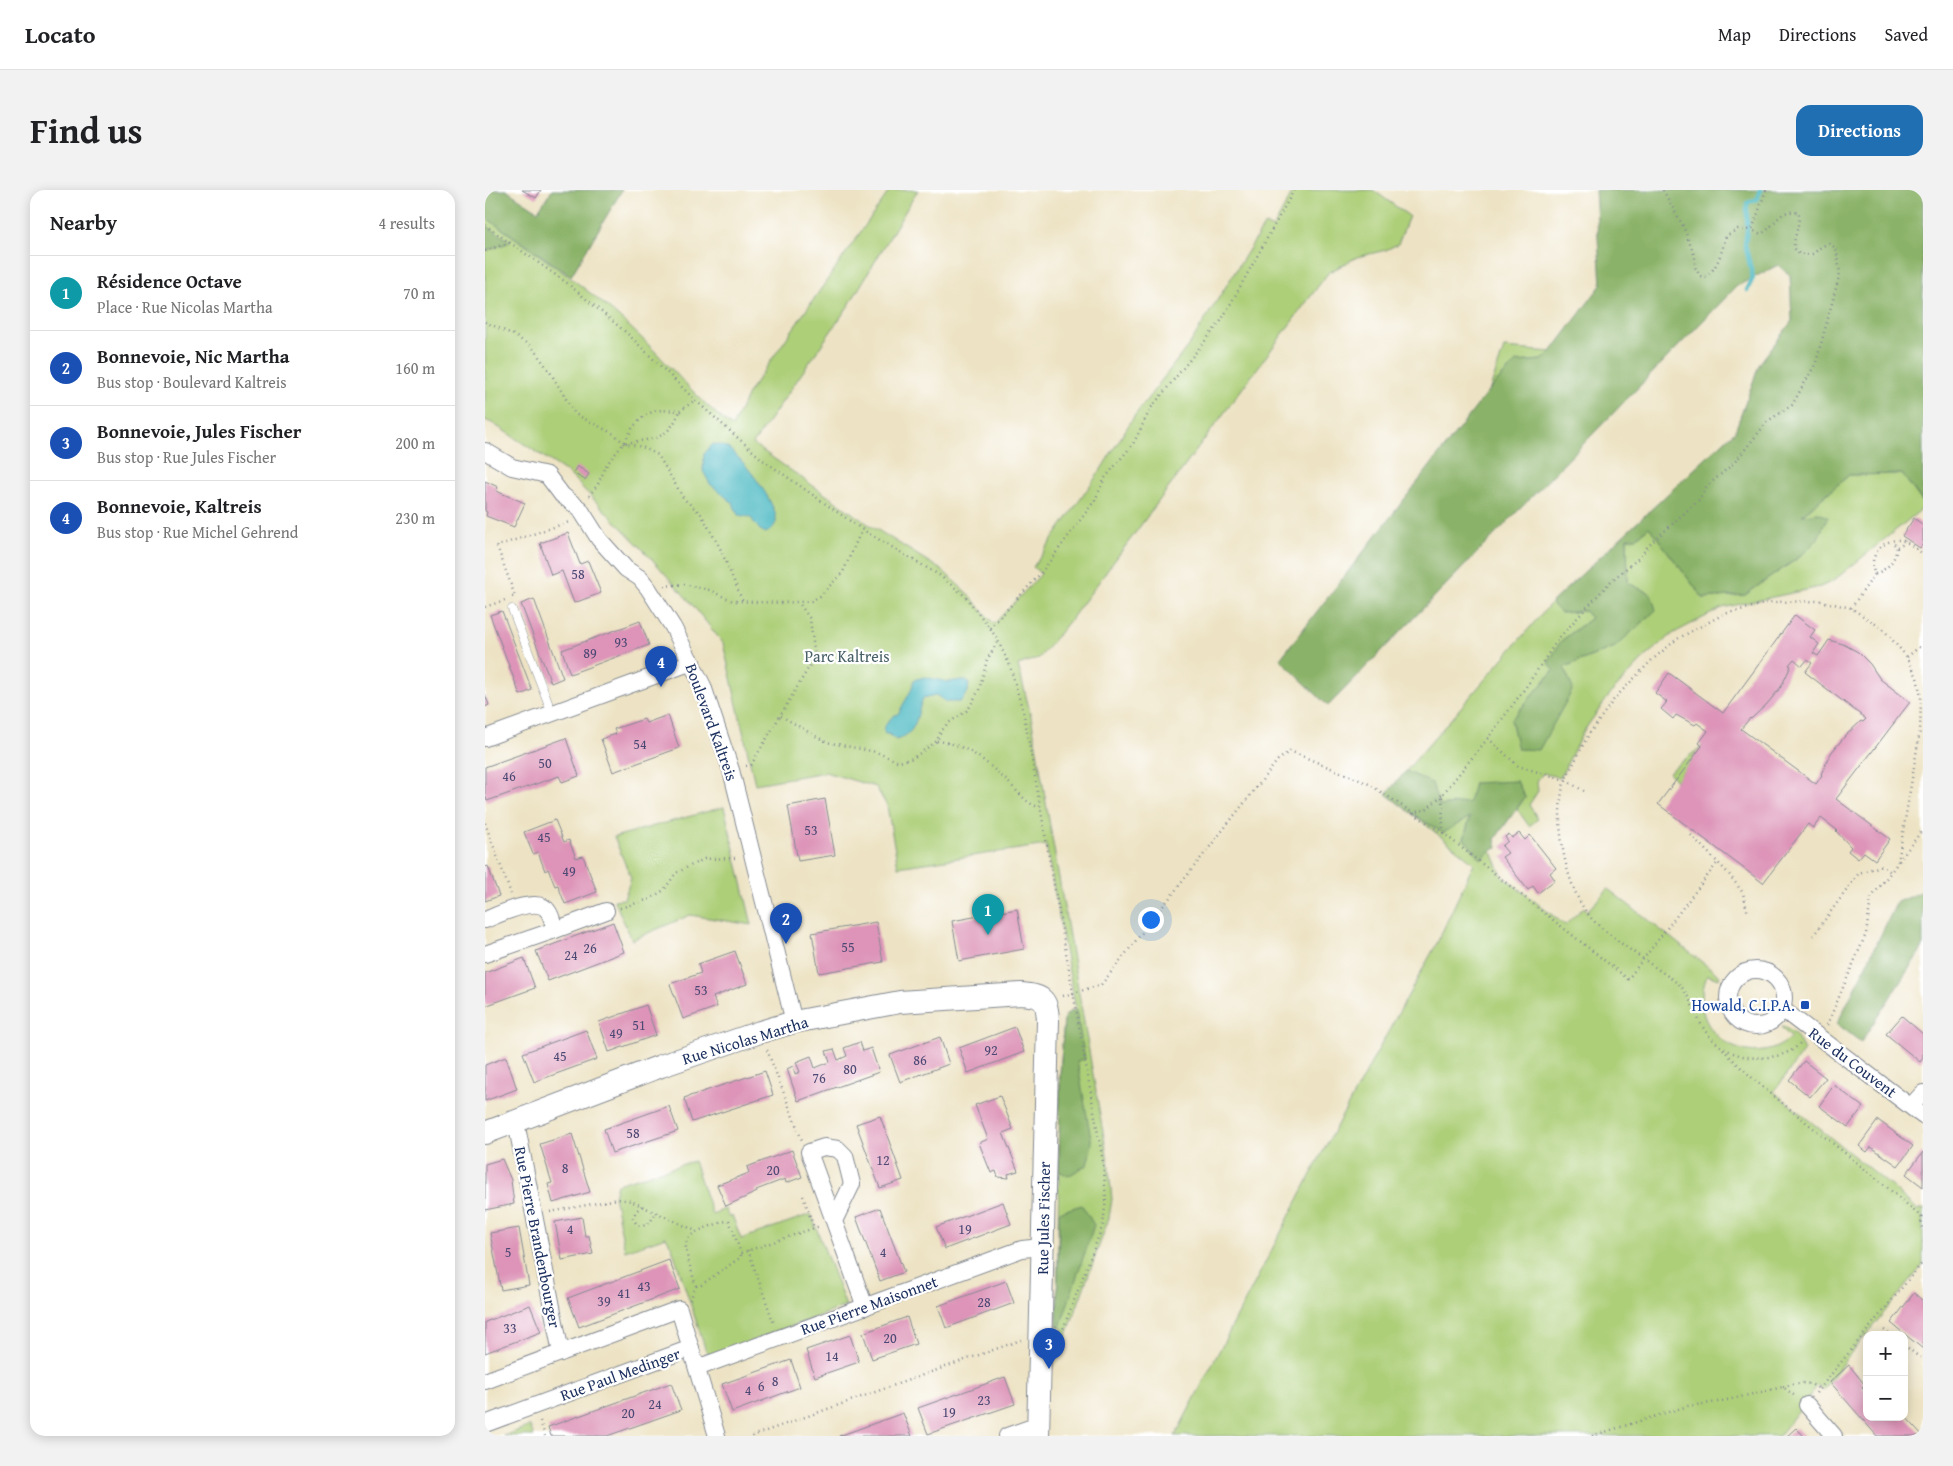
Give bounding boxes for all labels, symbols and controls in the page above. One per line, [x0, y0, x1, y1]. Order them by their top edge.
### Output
text: Locato [25, 17, 96, 52]
text: Map [1718, 21, 1751, 48]
text: Directions [1779, 21, 1856, 48]
text: Saved [1884, 21, 1928, 48]
text: Find us [30, 105, 143, 156]
button: Directions [1796, 105, 1923, 156]
text: Nearby [50, 207, 117, 238]
text: 4 results [378, 211, 435, 235]
text: Résidence Octave [97, 267, 242, 295]
text: 1 [62, 281, 70, 305]
text: 70 m [403, 281, 435, 305]
text: Place · Rue Nicolas Martha [97, 295, 272, 319]
text: Bonnevoie, Nic Martha [97, 342, 289, 370]
text: 2 [62, 356, 70, 380]
text: 160 m [395, 356, 435, 380]
text: Bus stop · Boulevard Kaltreis [97, 370, 287, 394]
text: Bonnevoie, Jules Fischer [97, 417, 302, 445]
text: 3 [62, 431, 70, 455]
text: 200 m [395, 431, 435, 455]
text: Bus stop · Rue Jules Fischer [97, 445, 276, 469]
text: Bonnevoie, Kaltreis [97, 492, 262, 520]
text: 4 [62, 506, 70, 530]
text: 230 m [395, 506, 435, 530]
text: Bus stop · Rue Michel Gehrend [97, 520, 298, 544]
house number: 58 [571, 564, 585, 584]
house number: 93 [614, 632, 628, 652]
house number: 89 [583, 643, 597, 663]
park label: Parc Kaltreis [804, 644, 890, 668]
pin: 4 [645, 646, 677, 687]
street label: Boulevard Kaltreis [680, 660, 744, 784]
house number: 54 [633, 734, 647, 754]
house number: 50 [538, 753, 552, 773]
house number: 46 [502, 766, 516, 786]
house number: 53 [804, 820, 818, 840]
house number: 45 [537, 827, 551, 847]
house number: 49 [562, 861, 576, 881]
pin: 1 [972, 894, 1004, 935]
pin: 2 [770, 903, 802, 944]
your location [1138, 907, 1164, 933]
house number: 55 [841, 937, 855, 957]
house number: 26 [583, 938, 597, 958]
house number: 24 [564, 945, 578, 965]
house number: 53 [694, 980, 708, 1000]
place label: Howald, C.I.P.A. [1691, 993, 1795, 1017]
marker: Howald, C.I.P.A. [1799, 999, 1811, 1011]
street label: Rue Nicolas Martha [679, 1009, 811, 1071]
house number: 51 [632, 1015, 646, 1035]
street label: Rue du Couvent [1804, 1021, 1902, 1103]
house number: 49 [609, 1023, 623, 1043]
house number: 92 [984, 1040, 998, 1060]
house number: 45 [553, 1046, 567, 1066]
house number: 86 [913, 1050, 927, 1070]
house number: 80 [843, 1059, 857, 1079]
house number: 76 [812, 1068, 826, 1088]
house number: 58 [626, 1123, 640, 1143]
street label: Rue Pierre Brandenbourger [509, 1144, 567, 1330]
house number: 12 [876, 1150, 890, 1170]
house number: 8 [562, 1158, 569, 1178]
house number: 20 [766, 1160, 780, 1180]
street label: Rue Jules Fischer [1030, 1161, 1056, 1275]
house number: 4 [567, 1219, 574, 1239]
house number: 19 [958, 1219, 972, 1239]
house number: 5 [505, 1242, 511, 1262]
house number: 4 [880, 1242, 887, 1262]
street label: Rue Pierre Maisonnet [797, 1269, 941, 1341]
house number: 43 [637, 1276, 651, 1296]
house number: 41 [617, 1283, 631, 1303]
house number: 39 [597, 1291, 611, 1311]
house number: 28 [977, 1292, 991, 1312]
house number: 33 [503, 1318, 517, 1338]
house number: 20 [883, 1328, 897, 1348]
pin: 3 [1033, 1328, 1065, 1369]
map controls [1863, 1331, 1908, 1421]
button: + [1863, 1331, 1908, 1376]
street label: Rue Paul Medinger [556, 1341, 684, 1407]
house number: 14 [825, 1346, 839, 1366]
house number: 8 [772, 1371, 779, 1391]
house number: 6 [758, 1376, 765, 1396]
button: − [1863, 1376, 1908, 1421]
house number: 4 [745, 1380, 752, 1400]
house number: 23 [977, 1390, 991, 1410]
house number: 24 [648, 1394, 662, 1414]
house number: 19 [942, 1402, 956, 1422]
house number: 20 [621, 1403, 635, 1423]

